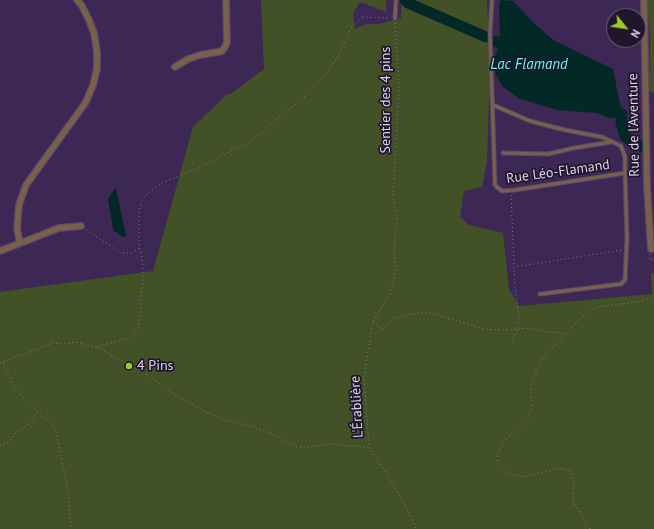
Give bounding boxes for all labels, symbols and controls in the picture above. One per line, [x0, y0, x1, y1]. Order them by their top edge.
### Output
north arrow [606, 8, 646, 48]
text: N [628, 27, 643, 40]
street label: Sentier des 4 pins [378, 47, 394, 153]
water label: Lac Flamand [490, 56, 568, 74]
street label: Rue de l'Aventure [625, 73, 643, 177]
street label: Rue Léo-Flamand [505, 156, 611, 188]
place label: 4 Pins [137, 358, 173, 374]
marker: 4 Pins [124, 361, 134, 371]
street label: L'Érablière [347, 376, 367, 438]

